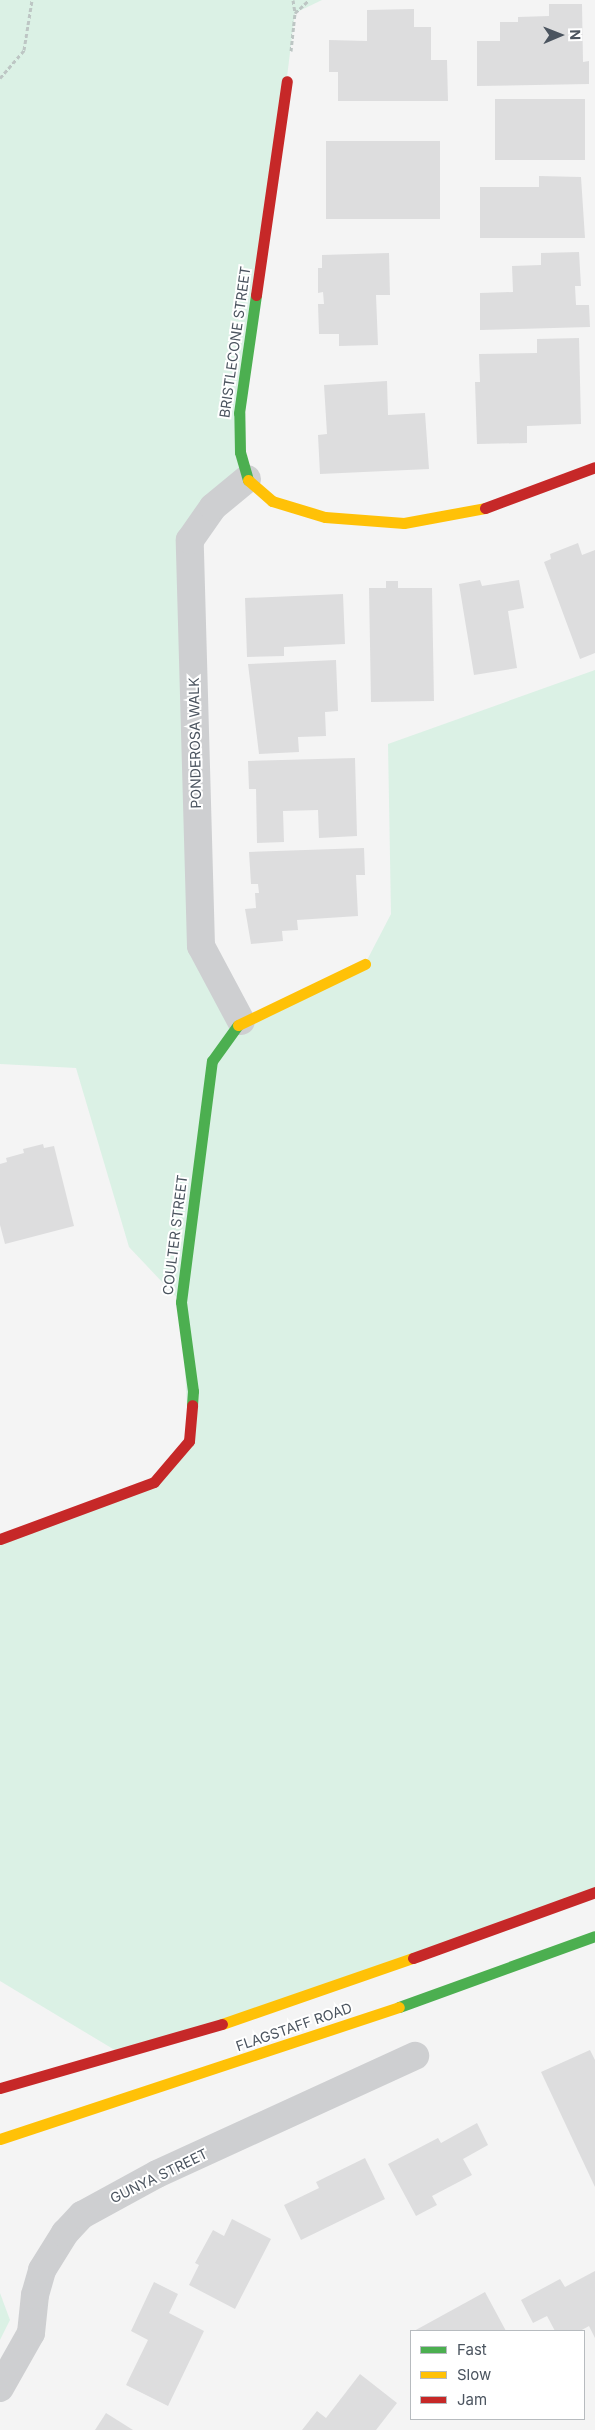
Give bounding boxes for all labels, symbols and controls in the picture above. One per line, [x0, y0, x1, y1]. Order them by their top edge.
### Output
north arrow [535, 10, 585, 60]
text: N [567, 29, 584, 40]
street label: BRISTLECONE STREET [216, 265, 254, 419]
street label: PONDEROSA WALK [185, 677, 205, 809]
street label: COULTER STREET [159, 1174, 191, 1296]
street label: FLAGSTAFF ROAD [234, 1999, 354, 2055]
street label: GUNYA STREET [108, 2145, 210, 2207]
legend [410, 2330, 585, 2420]
text: Fast [457, 2340, 487, 2359]
text: Slow [457, 2365, 491, 2384]
text: Jam [457, 2390, 487, 2409]

